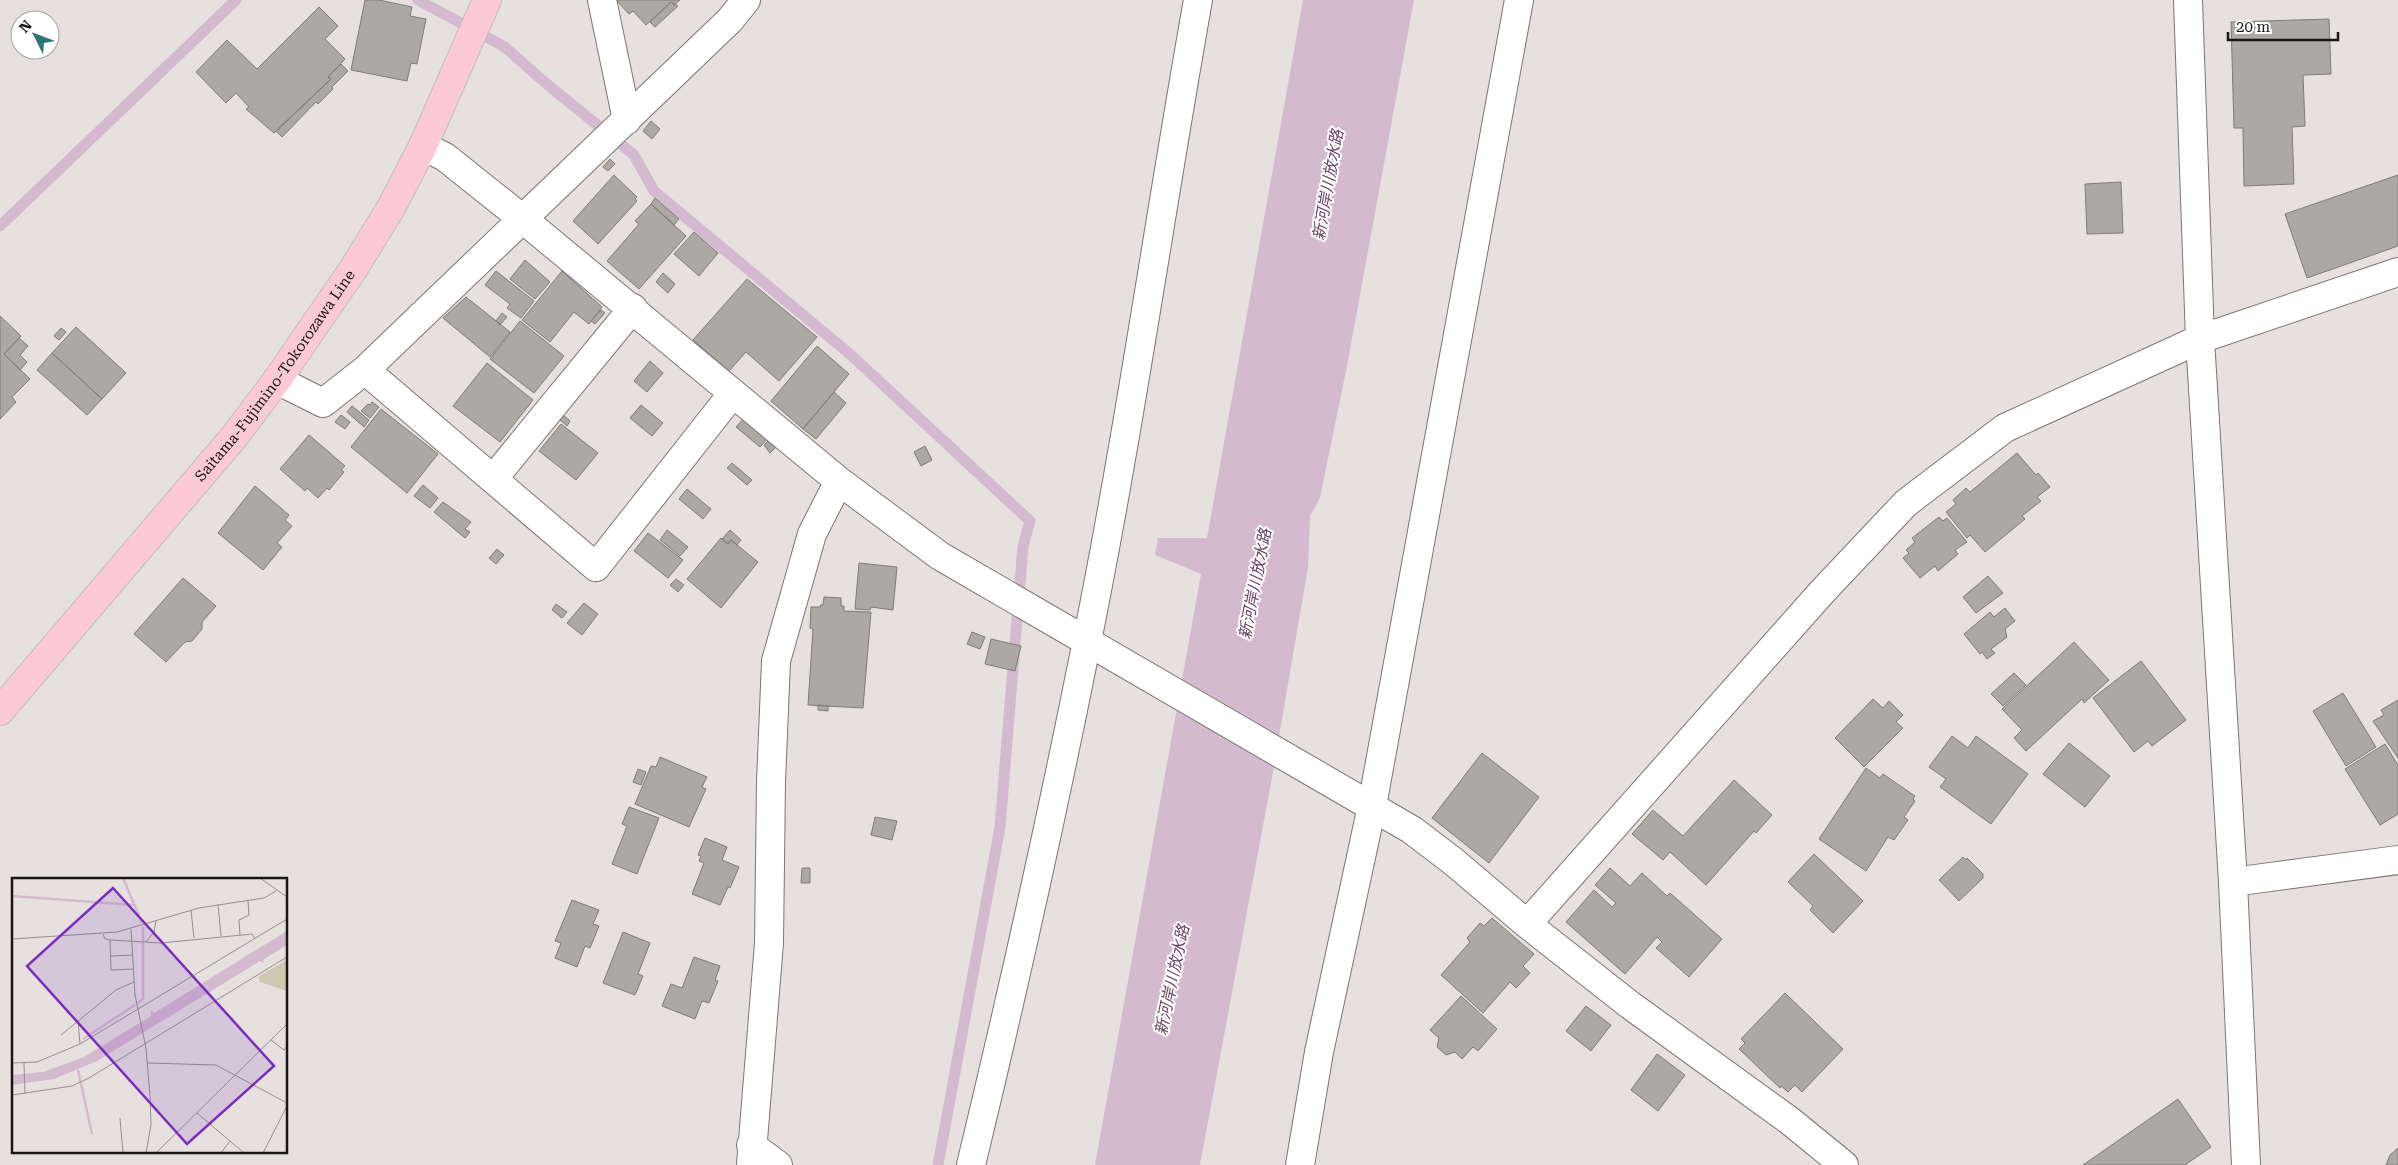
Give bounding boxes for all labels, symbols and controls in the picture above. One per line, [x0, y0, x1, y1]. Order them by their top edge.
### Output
north arrow [10, 10, 60, 60]
scale bar [2228, 10, 2338, 42]
text: N [16, 17, 35, 36]
text: 20 m [2236, 18, 2271, 36]
water label: 新河岸川放水路 [1309, 126, 1347, 242]
street label: Saitama-Fujimino-Tokorozawa Line [191, 267, 359, 485]
water label: 新河岸川放水路 [1235, 525, 1275, 641]
inset map [12, 878, 288, 1152]
water label: 新河岸川放水路 [1151, 921, 1193, 1037]

